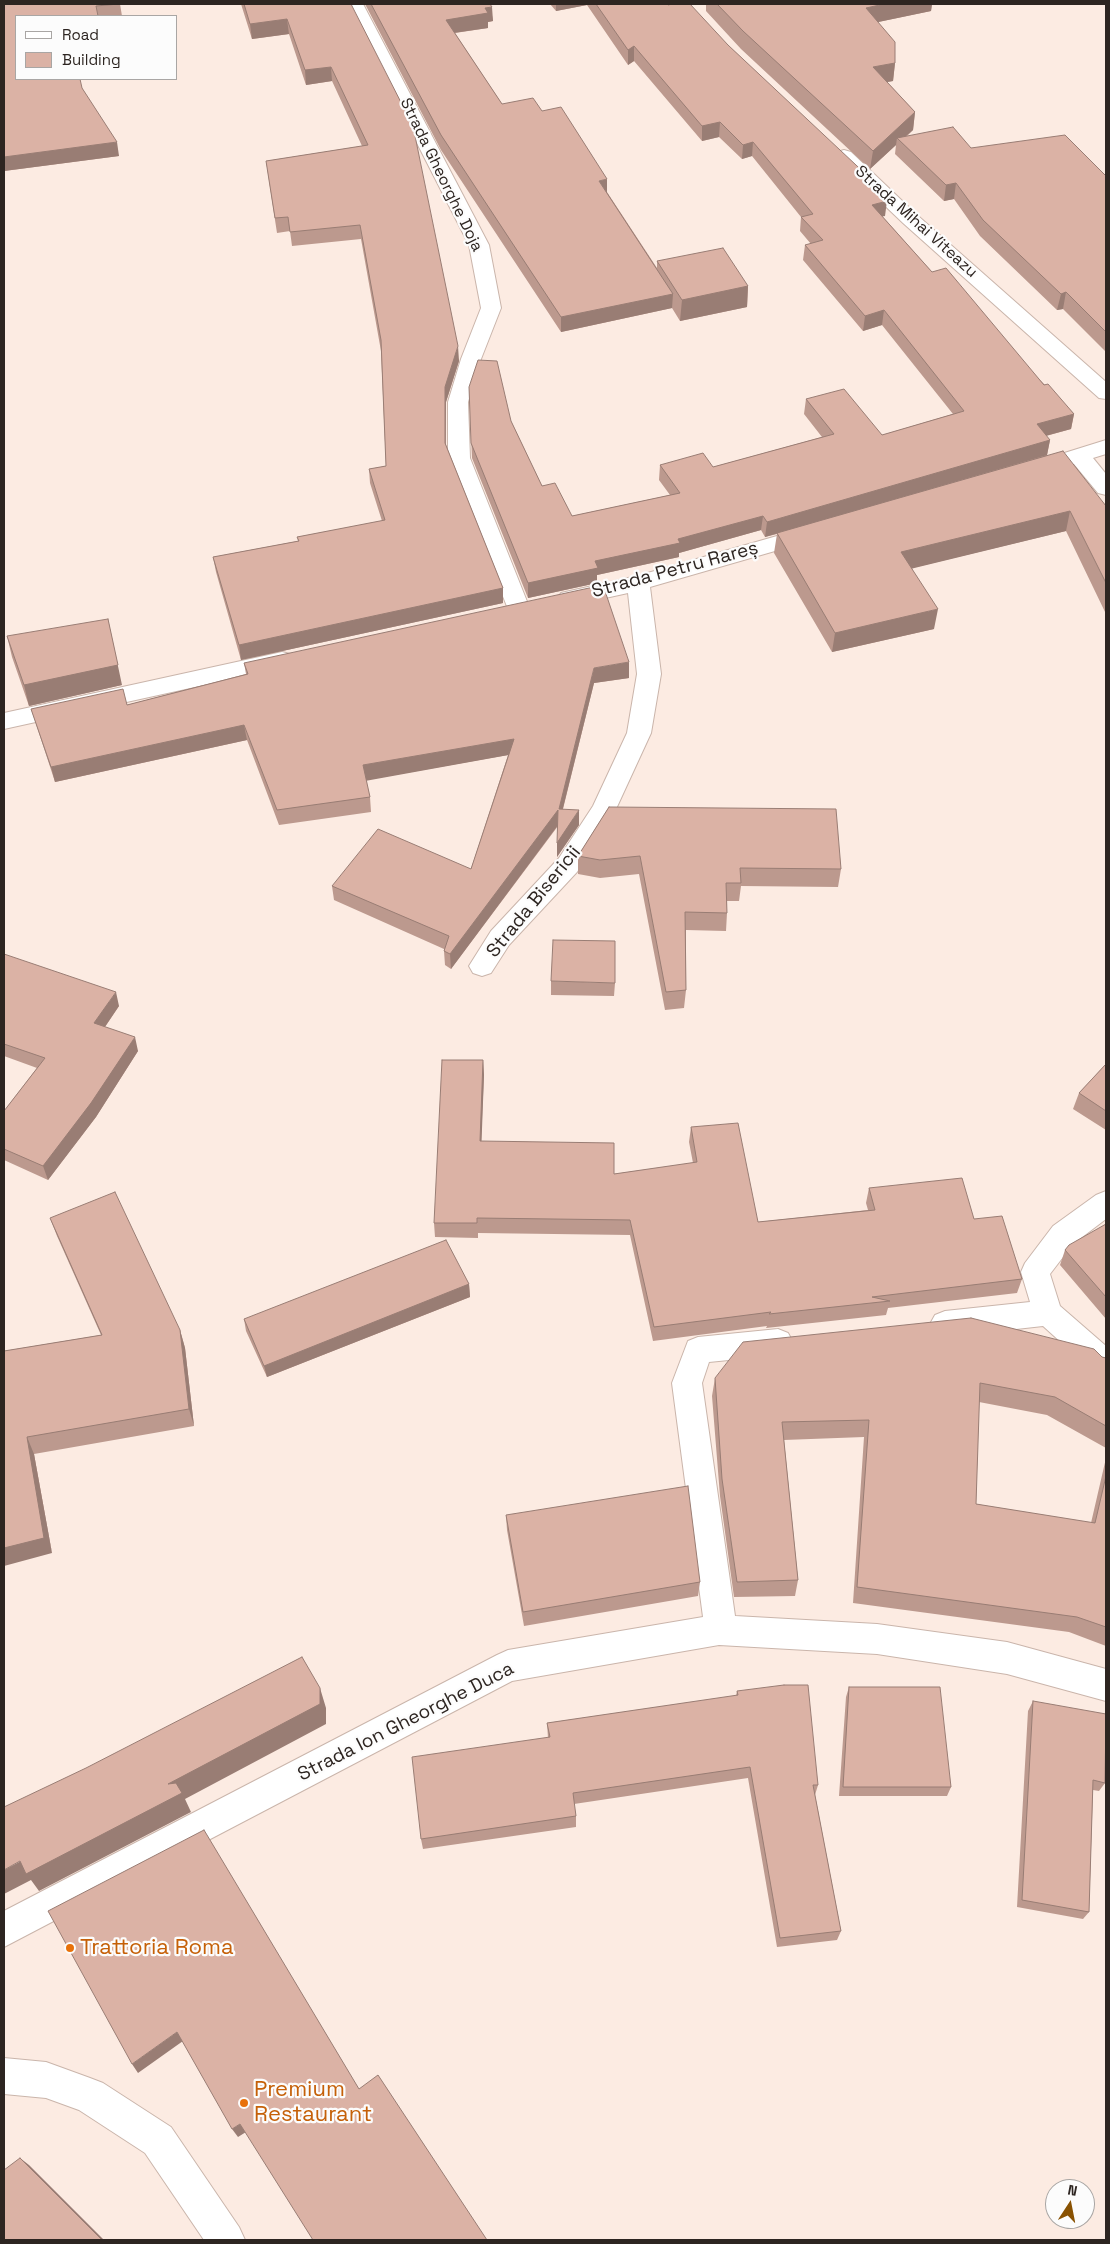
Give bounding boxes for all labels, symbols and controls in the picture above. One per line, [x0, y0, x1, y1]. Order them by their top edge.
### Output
legend [15, 15, 178, 80]
text: Road [62, 25, 99, 44]
text: Building [62, 50, 121, 69]
street label: Strada Gheorghe Doja [395, 95, 487, 255]
street label: Strada Mihai Viteazu [851, 162, 981, 282]
street label: Strada Petru Rareș [589, 537, 761, 603]
street label: Strada Bisericii [482, 842, 586, 962]
street label: Strada Ion Gheorghe Duca [294, 1658, 518, 1786]
place label: Trattoria Roma [80, 1935, 234, 1961]
marker: Trattoria Roma [64, 1942, 76, 1954]
place label: Premium Restaurant [254, 2077, 372, 2128]
marker: Premium Restaurant [238, 2097, 250, 2109]
north arrow [1045, 2179, 1095, 2229]
text: N [1066, 2181, 1079, 2200]

